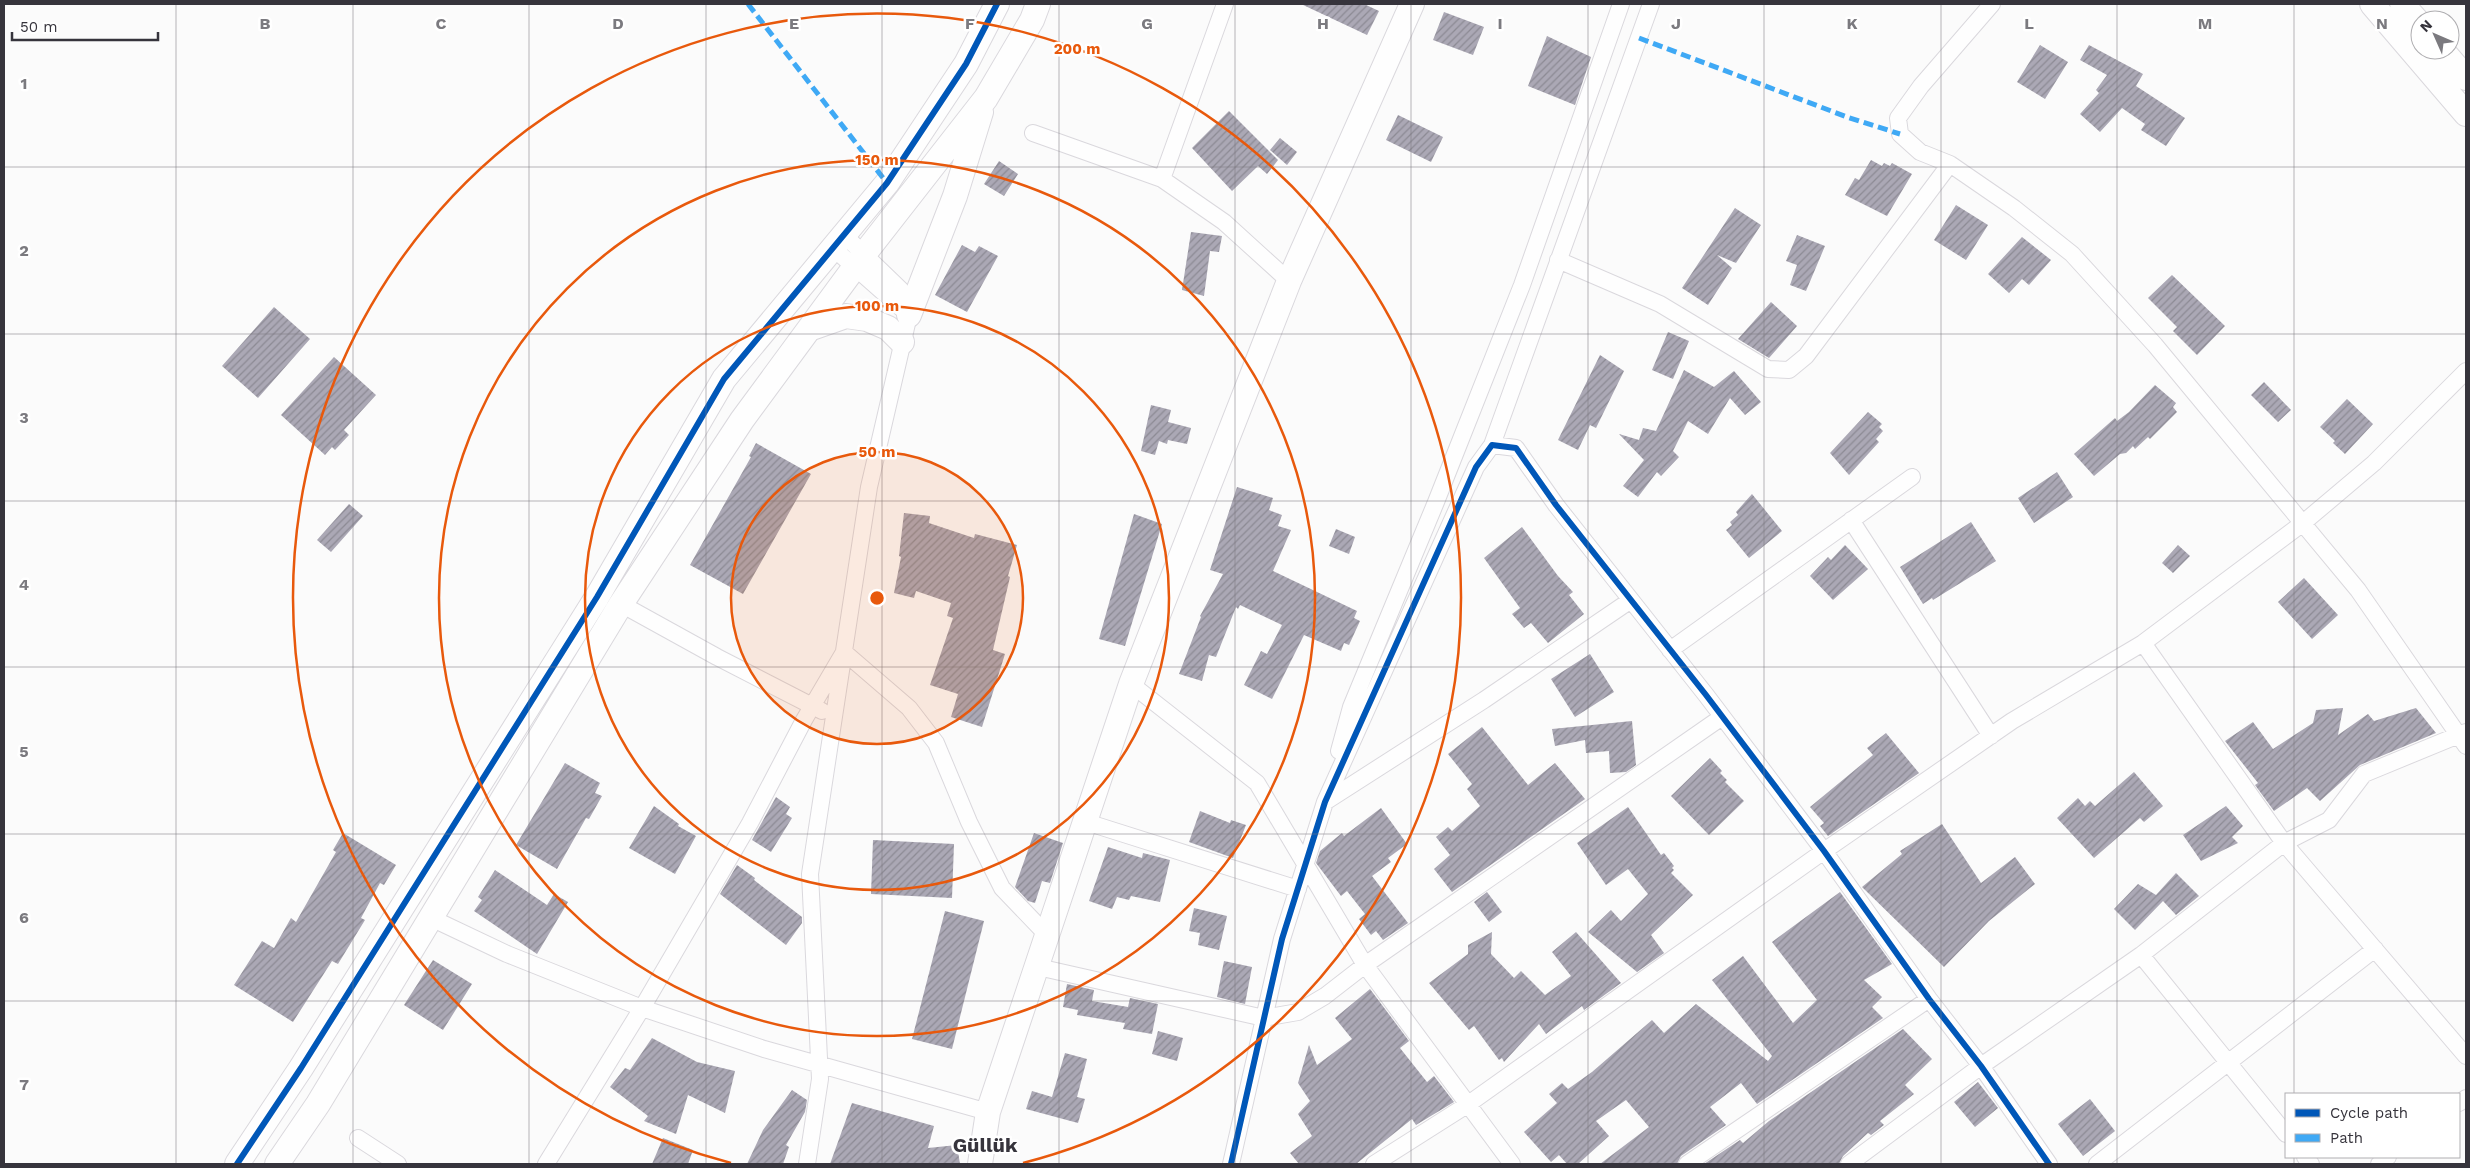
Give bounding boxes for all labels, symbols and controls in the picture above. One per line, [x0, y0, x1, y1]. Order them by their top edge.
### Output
scale bar [12, 10, 159, 42]
north arrow [2410, 10, 2460, 60]
text: B [260, 14, 271, 33]
text: C [436, 14, 447, 33]
text: D [612, 14, 624, 33]
text: E [789, 14, 799, 33]
text: F [965, 14, 975, 33]
text: G [1141, 14, 1153, 33]
text: H [1317, 14, 1329, 33]
text: I [1497, 14, 1503, 33]
text: J [1671, 14, 1681, 33]
text: K [1846, 14, 1858, 33]
text: L [2024, 14, 2034, 33]
text: M [2198, 14, 2212, 33]
text: N [2376, 14, 2388, 33]
text: N [2416, 16, 2435, 35]
text: 50 m [20, 18, 57, 36]
text: 200 m [1054, 40, 1100, 58]
text: 1 [21, 74, 27, 93]
text: 150 m [855, 151, 899, 169]
text: 2 [19, 241, 29, 260]
text: 100 m [855, 297, 899, 315]
text: 3 [19, 408, 29, 427]
text: 50 m [859, 443, 895, 461]
text: 4 [19, 575, 29, 594]
centre of rings [868, 589, 886, 607]
text: 5 [19, 742, 29, 761]
text: 6 [19, 908, 29, 927]
text: 7 [19, 1075, 29, 1094]
legend [2285, 1093, 2460, 1158]
text: Cycle path [2330, 1104, 2408, 1122]
text: Path [2330, 1129, 2363, 1147]
district label: Güllük [953, 1133, 1018, 1157]

